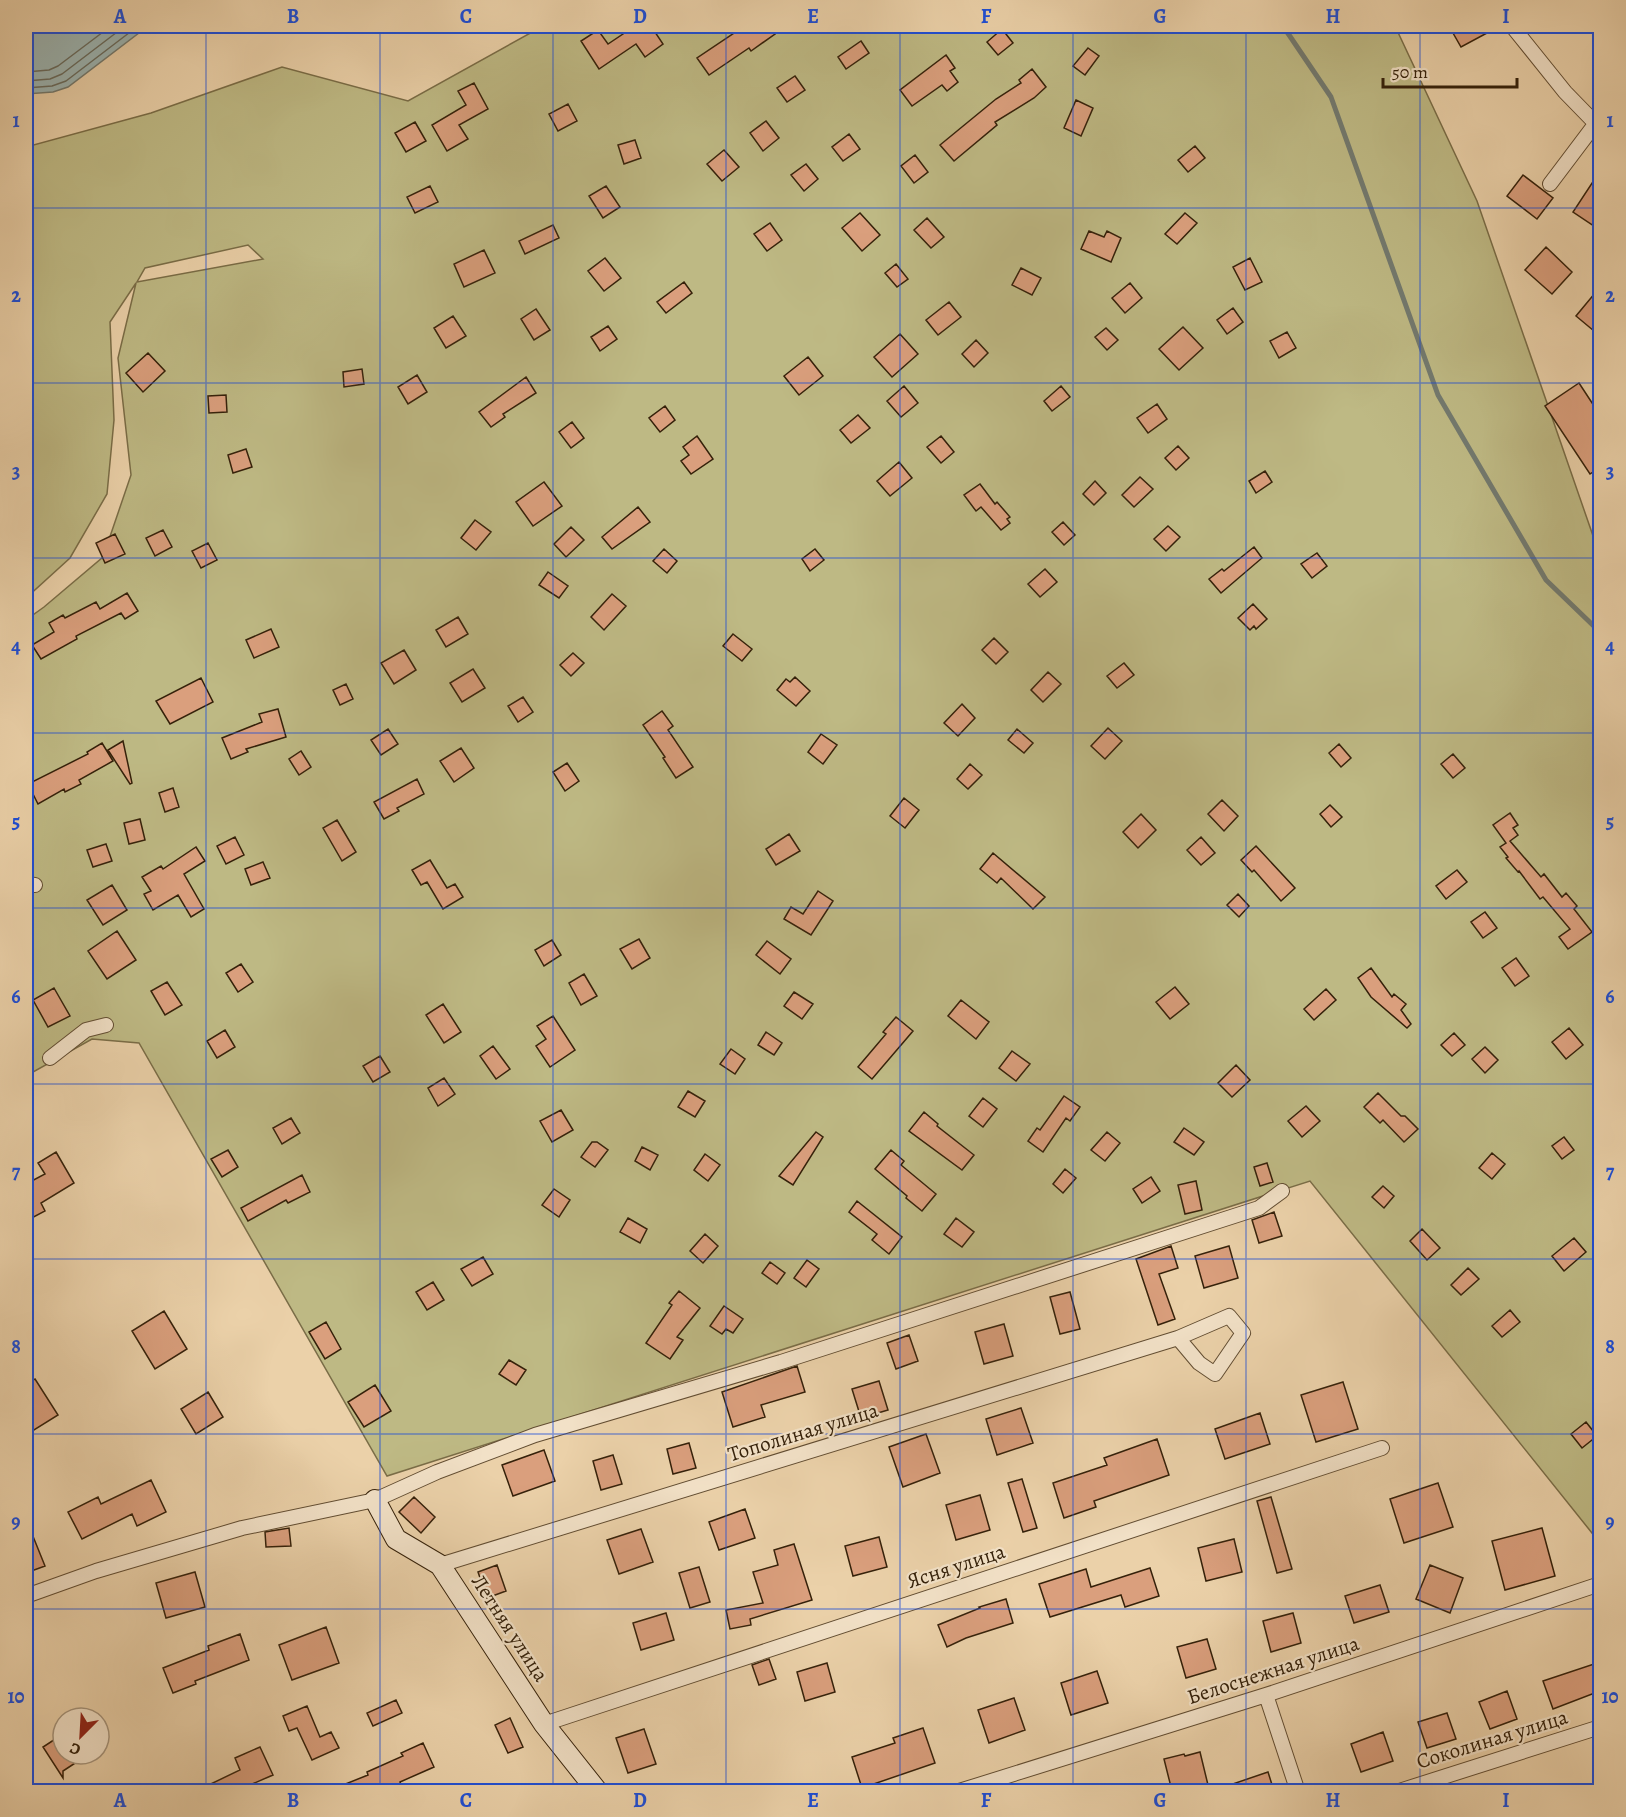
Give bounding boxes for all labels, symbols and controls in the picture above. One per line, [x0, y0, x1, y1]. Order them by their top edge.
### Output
text: A [113, 3, 127, 30]
text: B [287, 3, 299, 30]
text: C [460, 3, 472, 30]
text: D [633, 3, 647, 30]
text: E [807, 3, 819, 30]
text: F [981, 3, 992, 30]
text: G [1153, 3, 1167, 30]
text: H [1326, 3, 1341, 30]
text: I [1502, 3, 1510, 30]
scale bar [1383, 51, 1516, 89]
text: 50 m [1392, 60, 1428, 84]
text: 1 [12, 107, 20, 134]
text: 1 [1606, 107, 1614, 134]
text: 2 [11, 282, 21, 309]
text: 2 [1605, 282, 1615, 309]
text: 3 [12, 458, 20, 485]
text: 3 [1606, 458, 1614, 485]
text: 4 [11, 633, 21, 660]
text: 4 [1605, 633, 1615, 660]
text: 5 [12, 808, 20, 835]
text: 5 [1606, 808, 1614, 835]
text: 6 [11, 983, 21, 1010]
text: 6 [1605, 983, 1615, 1010]
text: 7 [12, 1158, 21, 1185]
text: 7 [1606, 1158, 1615, 1185]
text: 8 [11, 1333, 21, 1360]
text: 8 [1605, 1333, 1615, 1360]
street label: Тополиная улица [724, 1396, 882, 1468]
text: 9 [11, 1508, 21, 1535]
text: 9 [1605, 1508, 1615, 1535]
street label: Ясня улица [903, 1537, 1009, 1595]
street label: Летняя улица [465, 1569, 555, 1687]
street label: Белоснежная улица [1183, 1629, 1363, 1711]
text: 10 [7, 1683, 25, 1710]
text: 10 [1601, 1683, 1619, 1710]
street label: Соколиная улица [1413, 1703, 1571, 1775]
north arrow [51, 1706, 111, 1766]
text: С [66, 1737, 84, 1761]
text: A [113, 1787, 127, 1814]
text: B [287, 1787, 299, 1814]
text: C [460, 1787, 472, 1814]
text: D [633, 1787, 647, 1814]
text: E [807, 1787, 819, 1814]
text: F [981, 1787, 992, 1814]
text: G [1153, 1787, 1167, 1814]
text: H [1326, 1787, 1341, 1814]
text: I [1502, 1787, 1510, 1814]

